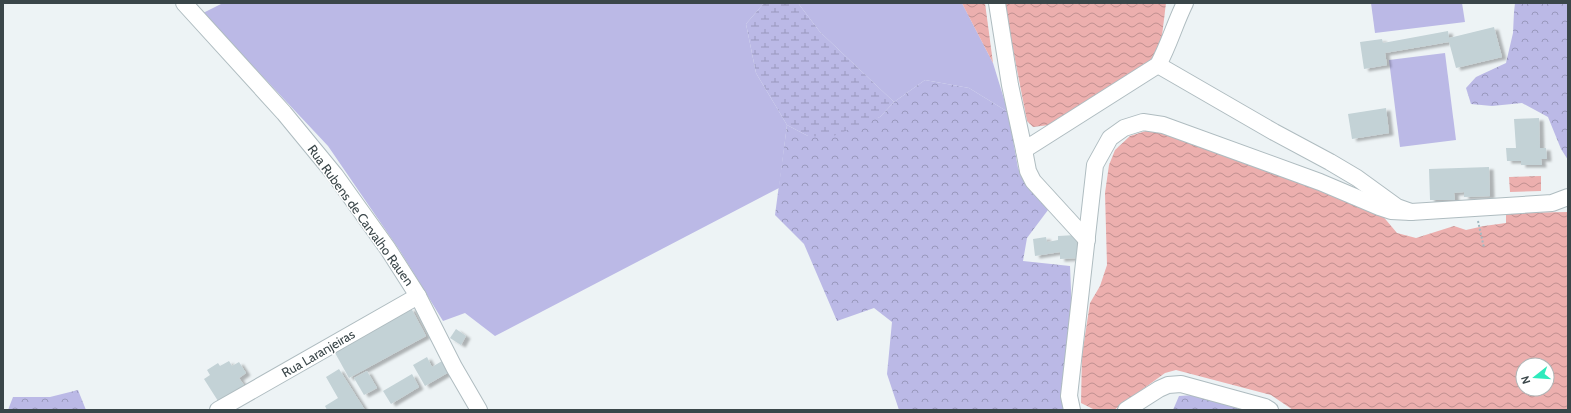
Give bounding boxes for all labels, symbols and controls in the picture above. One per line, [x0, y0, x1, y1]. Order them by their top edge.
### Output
street label: Rua Rubens de Carvalho Rauen [304, 141, 418, 289]
street label: Rua Laranjeiras [279, 325, 358, 381]
north arrow [1515, 357, 1555, 397]
text: N [1518, 374, 1533, 386]

